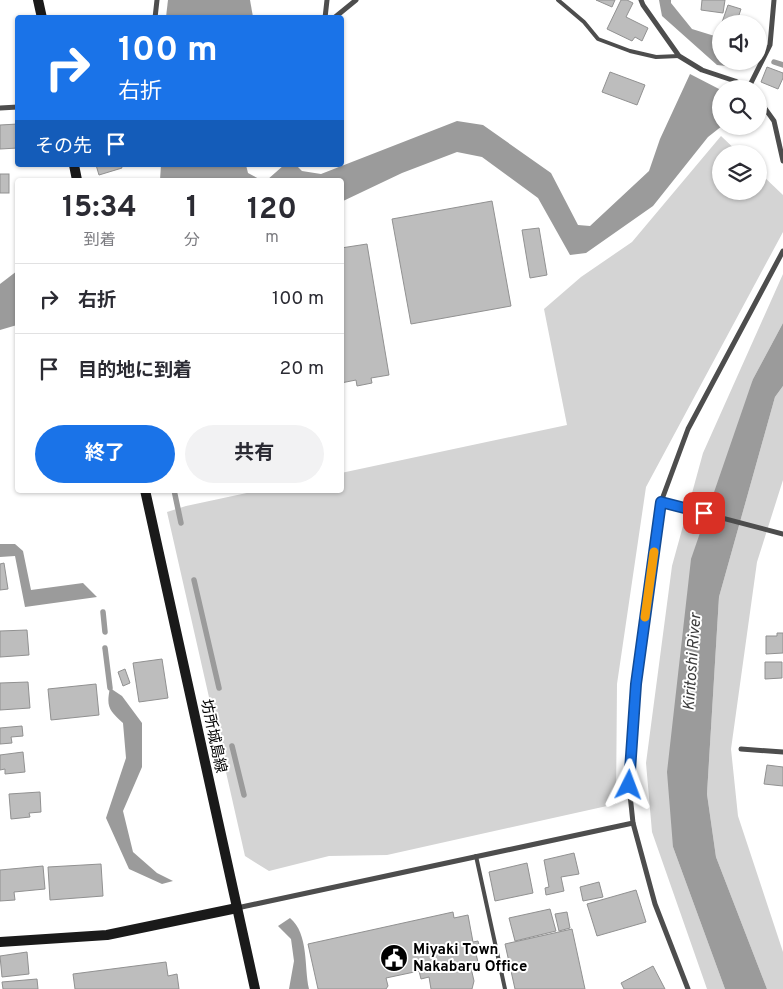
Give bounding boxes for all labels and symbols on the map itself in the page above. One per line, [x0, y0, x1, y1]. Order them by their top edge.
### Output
pin [683, 492, 725, 534]
water label: Kiritoshi River [680, 611, 707, 712]
street label: 坊所城島線 [195, 698, 230, 775]
position arrow [602, 758, 654, 810]
place label: Miyaki Town Nakabaru Office [413, 941, 527, 977]
public building icon: Miyaki Town Nakabaru Office [379, 943, 409, 973]

